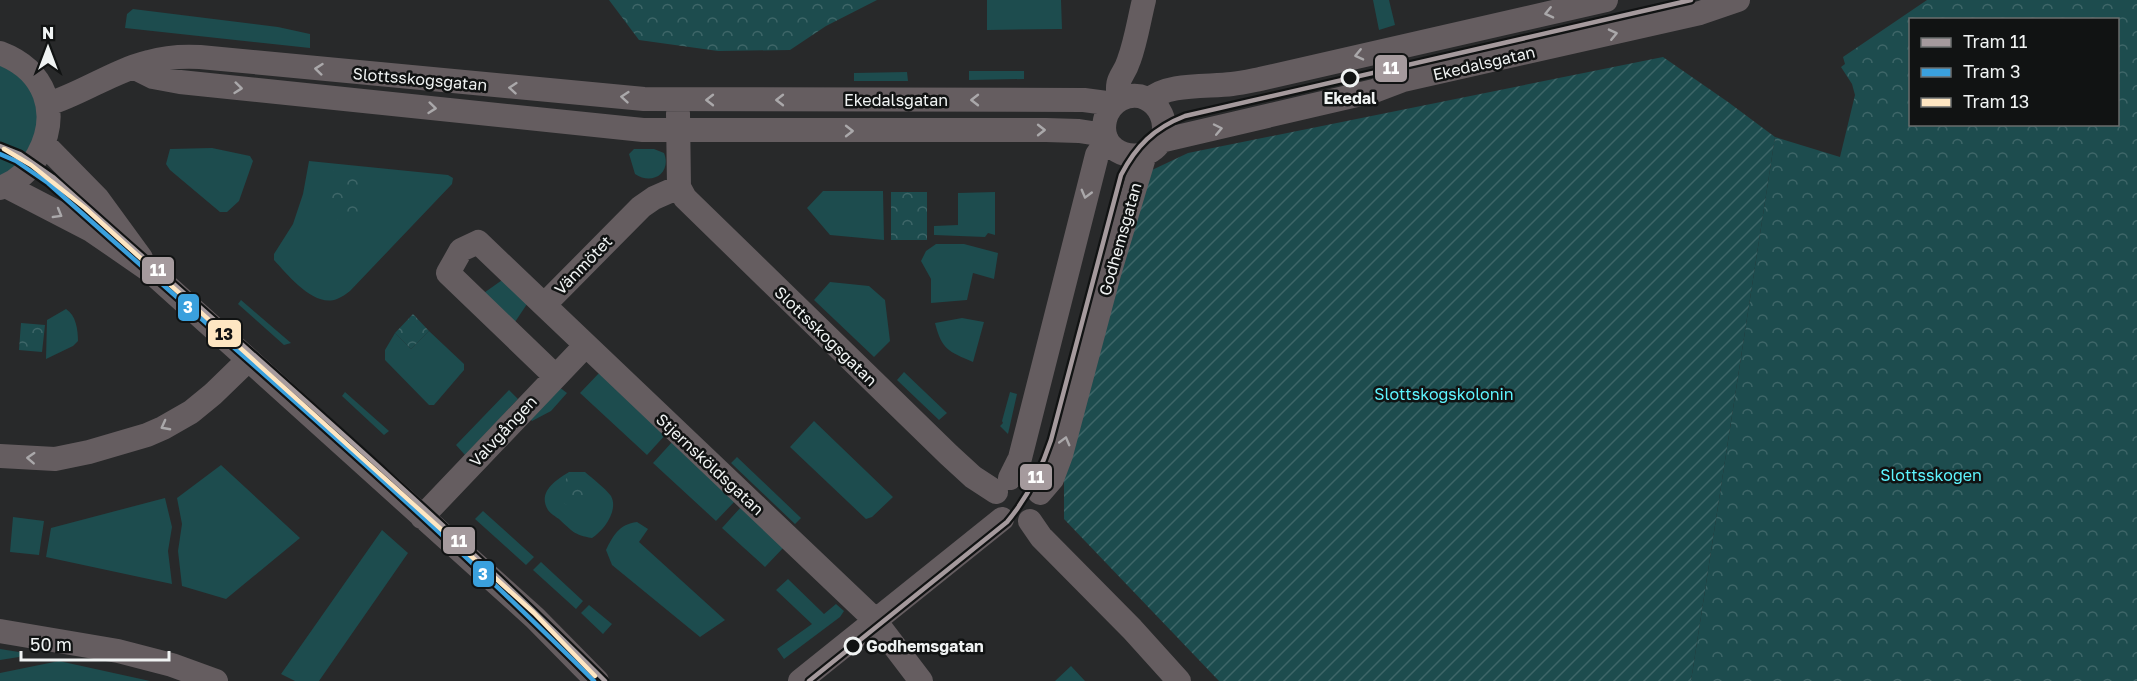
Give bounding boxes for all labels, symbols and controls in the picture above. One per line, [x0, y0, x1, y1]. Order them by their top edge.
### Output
one-way arrow [1545, 6, 1555, 19]
north arrow [18, 18, 78, 78]
legend [1909, 18, 2119, 126]
text: N [42, 23, 54, 43]
one-way arrow [1608, 28, 1618, 41]
text: Tram 11 [1963, 30, 2028, 52]
street label: Ekedalsgatan [1431, 42, 1537, 84]
one-way arrow [1354, 48, 1364, 61]
line badge: 11 [1374, 54, 1408, 83]
text: 11 [1383, 58, 1399, 78]
text: Tram 3 [1963, 60, 2021, 82]
one-way arrow [315, 63, 324, 76]
street label: Slottsskogsgatan [352, 63, 488, 95]
marker: Ekedal [1341, 69, 1359, 87]
one-way arrow [233, 81, 243, 94]
one-way arrow [509, 82, 518, 95]
place label: Ekedal [1324, 88, 1377, 108]
street label: Ekedalsgatan [844, 90, 948, 110]
text: Tram 13 [1963, 90, 2029, 112]
one-way arrow [620, 91, 629, 104]
one-way arrow [706, 94, 715, 106]
one-way arrow [775, 94, 784, 106]
one-way arrow [970, 94, 979, 106]
one-way arrow [427, 101, 437, 114]
one-way arrow [1212, 123, 1222, 136]
one-way arrow [1036, 124, 1045, 136]
one-way arrow [845, 125, 854, 137]
street label: Godhemsgatan [1094, 180, 1146, 298]
one-way arrow [1081, 189, 1094, 199]
one-way arrow [52, 206, 62, 218]
street label: Vänmötet [550, 231, 616, 299]
line badge: 11 [141, 256, 175, 285]
text: 11 [150, 260, 166, 280]
street label: Slottsskogsgatan [770, 282, 882, 390]
line badge: 3 [177, 293, 200, 322]
text: 3 [183, 297, 193, 317]
line badge: 13 [207, 319, 242, 348]
text: 13 [215, 324, 233, 344]
park label: Slottskogskolonin [1374, 384, 1514, 404]
street label: Valvgången [465, 391, 541, 471]
street label: Stjernsköldsgatan [652, 409, 768, 519]
one-way arrow [160, 419, 171, 431]
one-way arrow [1057, 436, 1070, 446]
one-way arrow [26, 451, 35, 464]
line badge: 11 [1019, 463, 1053, 491]
park label: Slottsskogen [1880, 465, 1982, 485]
text: 11 [1028, 467, 1044, 487]
line badge: 11 [442, 526, 476, 555]
text: 11 [451, 531, 467, 551]
line badge: 3 [472, 560, 495, 588]
text: 3 [478, 564, 488, 584]
scale bar [21, 624, 170, 662]
text: 50 m [30, 633, 72, 655]
place label: Godhemsgatan [866, 636, 984, 656]
marker: Godhemsgatan [844, 637, 862, 655]

